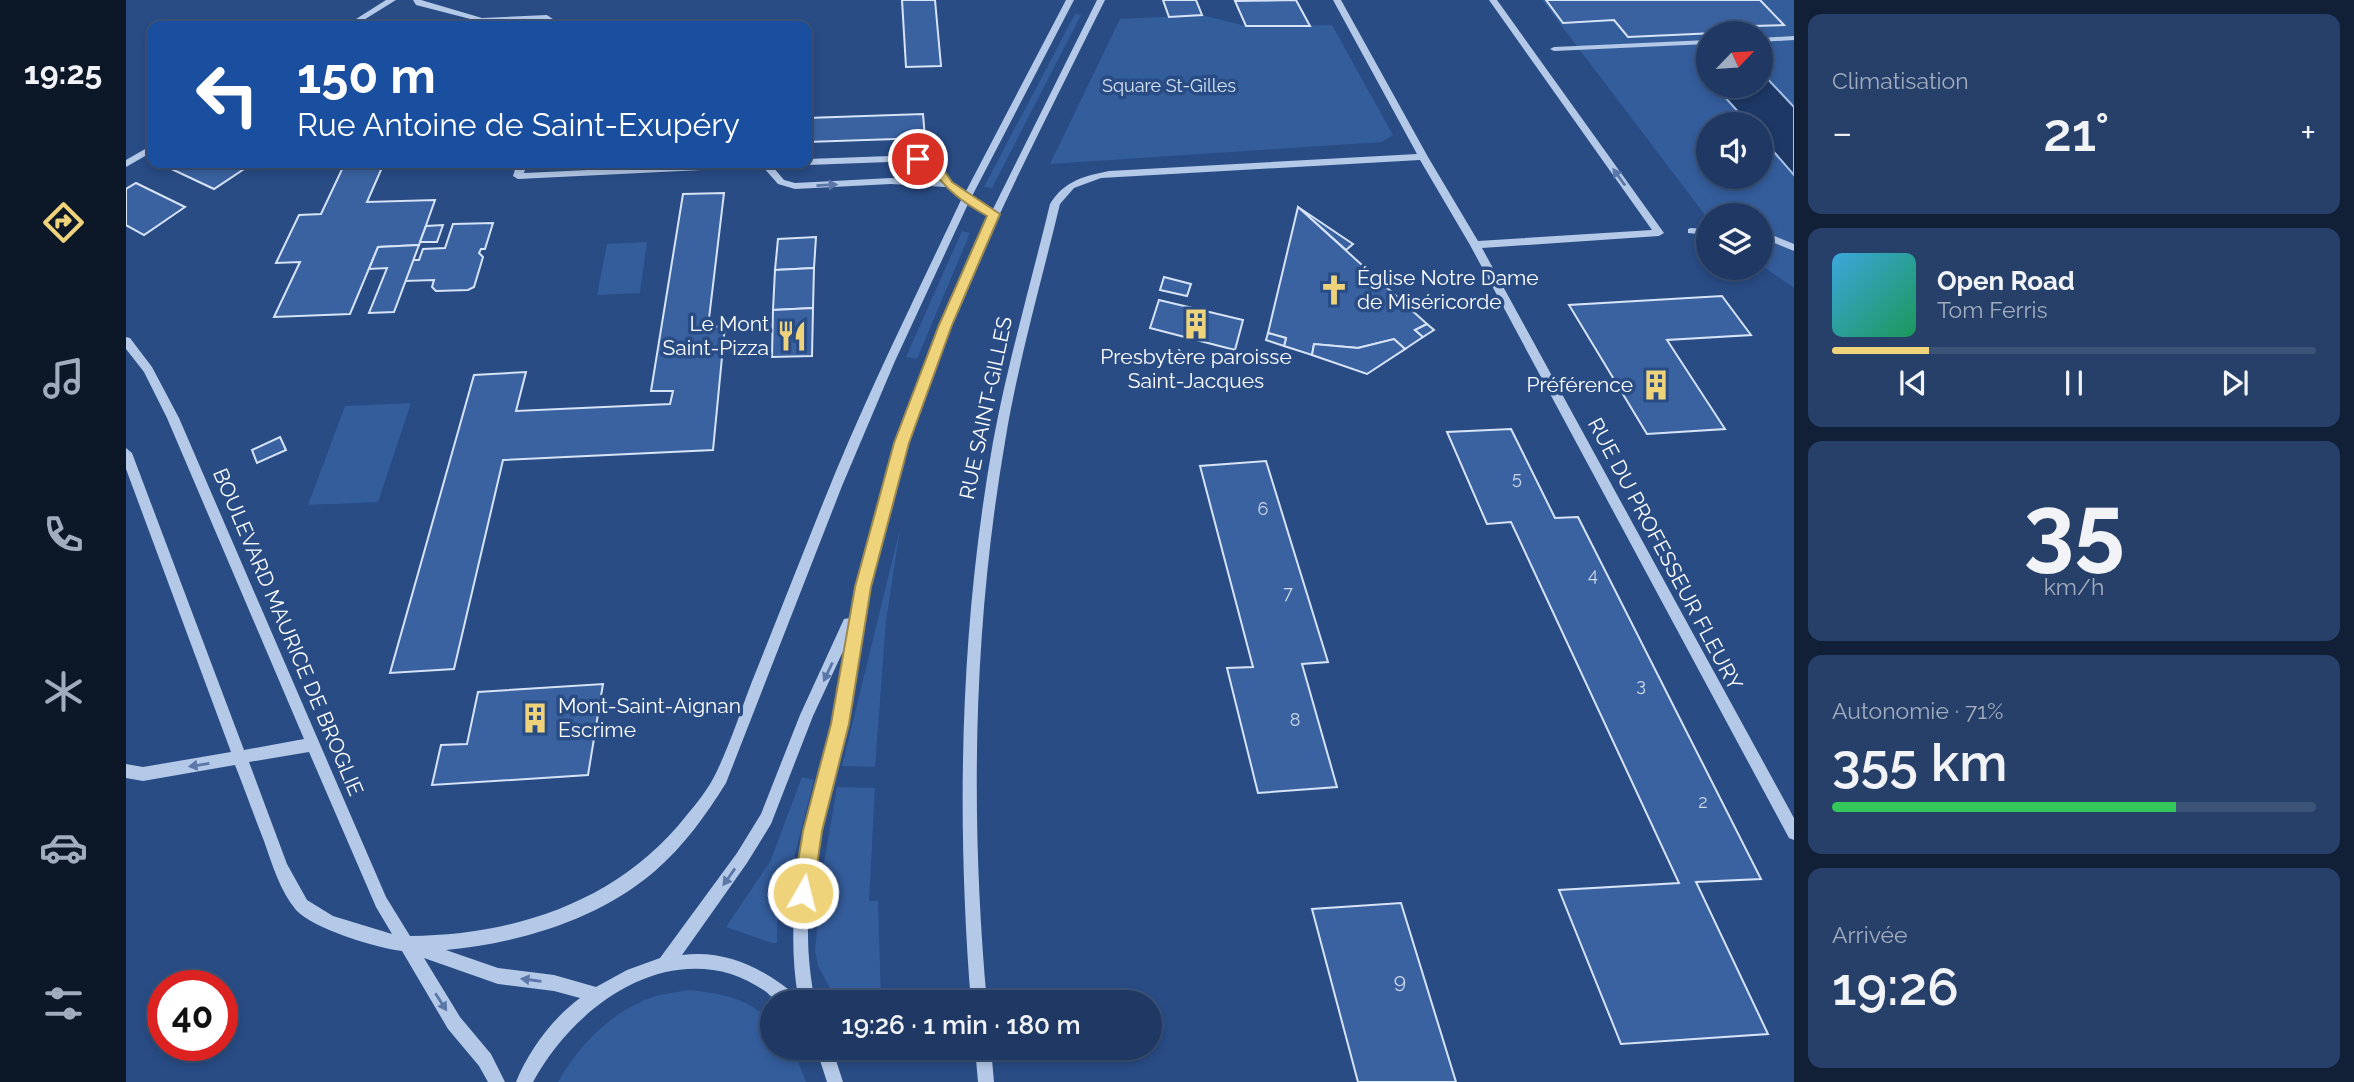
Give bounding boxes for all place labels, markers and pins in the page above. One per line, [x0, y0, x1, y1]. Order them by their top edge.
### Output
pin [888, 129, 948, 189]
place label: Église Notre Dame de Miséricorde [1357, 265, 1539, 314]
church icon: Église Notre Dame de Miséricorde [1317, 273, 1351, 307]
building icon: Presbytère paroisse Saint-Jacques [1179, 307, 1213, 341]
place label: Le Mont Saint-Pizza [663, 311, 769, 360]
restaurant icon: Le Mont Saint-Pizza [775, 319, 809, 353]
place label: Presbytère paroisse Saint-Jacques [1100, 344, 1292, 393]
building icon: Préférence [1639, 368, 1673, 402]
place label: Préférence [1526, 372, 1633, 397]
place label: Mont-Saint-Aignan Escrime [558, 693, 741, 742]
building icon: Mont-Saint-Aignan Escrime [518, 701, 552, 735]

